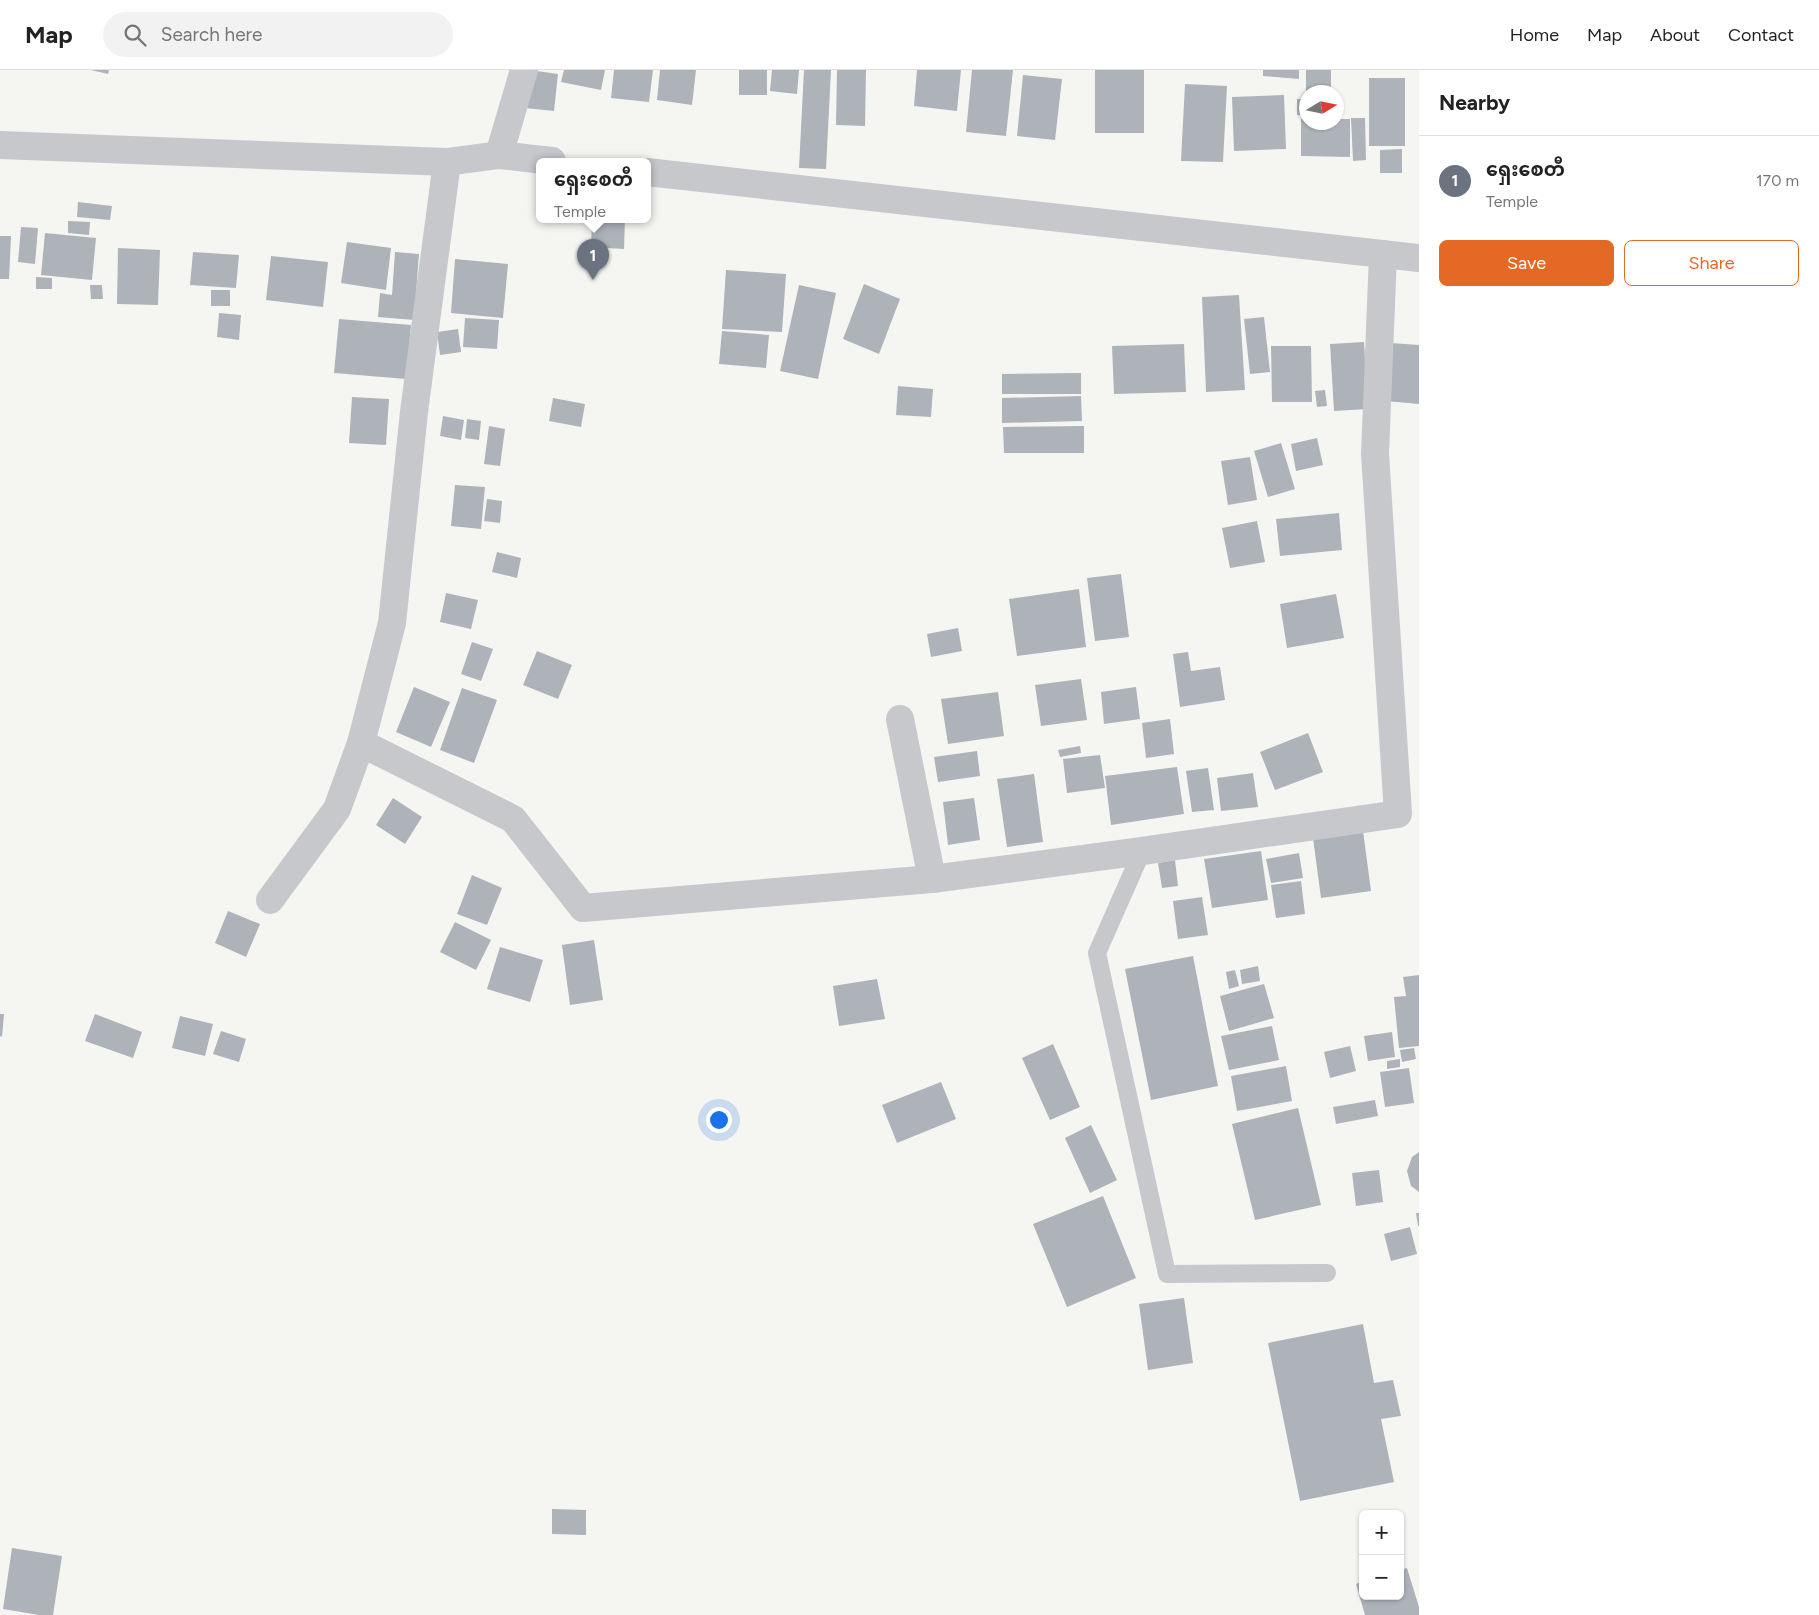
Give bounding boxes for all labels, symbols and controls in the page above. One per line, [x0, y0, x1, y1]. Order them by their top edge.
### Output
search box [103, 12, 453, 57]
text: Map [25, 20, 73, 49]
icon: search [121, 21, 149, 49]
text: Search here [161, 23, 262, 46]
text: Home [1510, 24, 1559, 46]
text: Map [1587, 24, 1622, 46]
text: About [1650, 24, 1700, 46]
text: Contact [1728, 24, 1794, 46]
north arrow [1299, 85, 1344, 130]
text: Nearby [1439, 90, 1510, 115]
popup [536, 158, 651, 223]
text: ရှေးစေတီ [1486, 158, 1565, 181]
text: ရှေးစေတီ [554, 168, 633, 191]
text: 1 [1452, 171, 1458, 190]
text: 170 m [1756, 171, 1799, 190]
text: Temple [1486, 192, 1538, 211]
text: Temple [554, 202, 606, 221]
pin: 1 [577, 239, 609, 280]
button: Save [1439, 240, 1614, 286]
button: Share [1624, 240, 1799, 286]
your location [706, 1107, 732, 1133]
map controls [1359, 1510, 1404, 1600]
button: + [1359, 1510, 1404, 1555]
button: − [1359, 1555, 1404, 1600]

